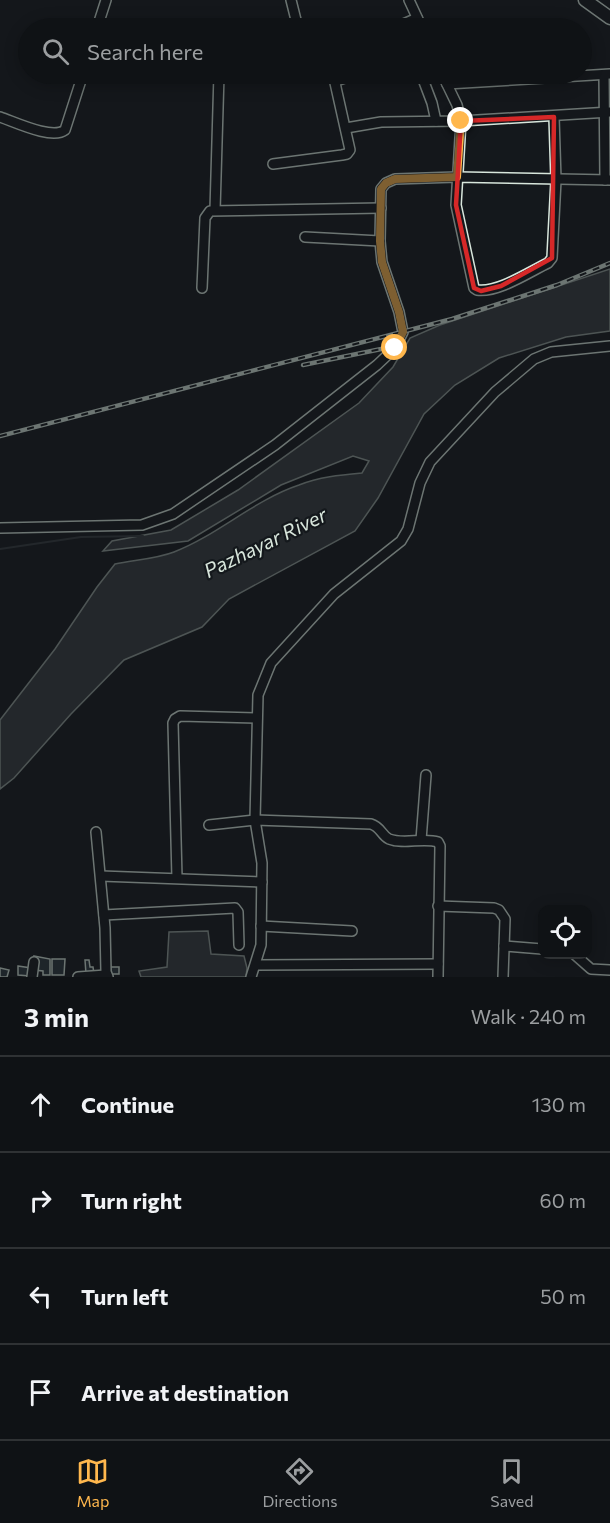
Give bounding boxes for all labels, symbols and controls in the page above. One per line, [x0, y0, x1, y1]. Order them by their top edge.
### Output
search box [18, 18, 592, 84]
icon: search [39, 35, 72, 68]
text: Search here [87, 38, 203, 65]
route end [447, 107, 473, 133]
route start [381, 334, 407, 360]
water label: Pazhayar River [200, 501, 331, 582]
map controls [538, 905, 592, 959]
button: locate [538, 905, 592, 959]
text: 3 min [24, 1001, 89, 1032]
text: Walk · 240 m [471, 1004, 586, 1028]
icon: ahead [24, 1088, 57, 1121]
text: Continue [81, 1091, 174, 1118]
text: 130 m [532, 1092, 586, 1116]
icon: right [24, 1184, 57, 1217]
text: Turn right [81, 1187, 182, 1214]
text: 60 m [540, 1188, 586, 1212]
icon: left [24, 1280, 57, 1313]
text: Turn left [81, 1283, 168, 1310]
text: 50 m [540, 1284, 586, 1308]
icon: arrive [24, 1376, 57, 1409]
text: Arrive at destination [81, 1379, 289, 1406]
tab: Map [76, 1455, 109, 1510]
tab: Directions [262, 1455, 337, 1510]
tab: Saved [490, 1455, 534, 1510]

